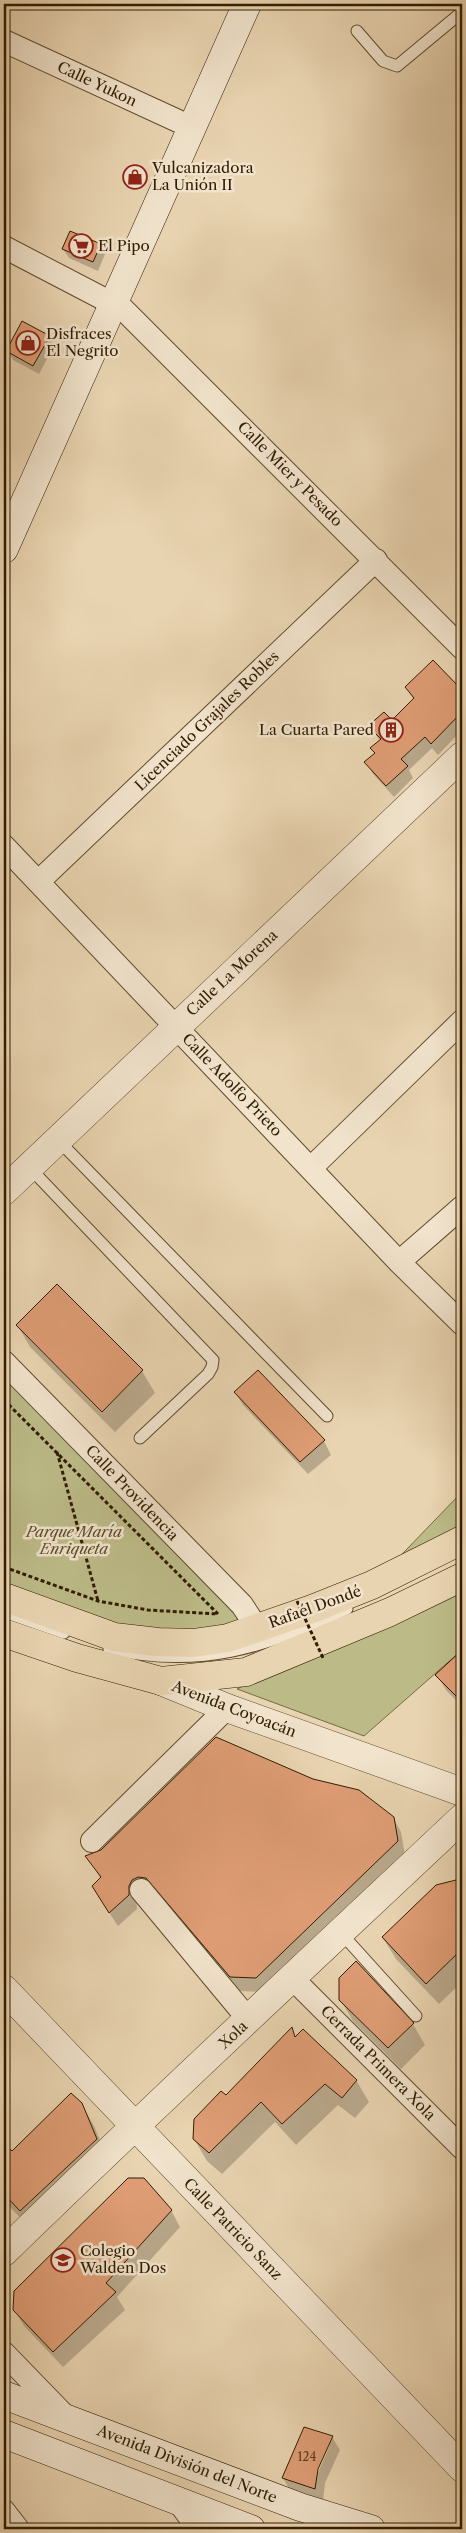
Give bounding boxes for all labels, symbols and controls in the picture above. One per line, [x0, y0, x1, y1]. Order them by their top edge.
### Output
street label: Calle Yukon [54, 57, 141, 111]
place label: Vulcanizadora La Unión II [151, 158, 254, 194]
shop icon: Vulcanizadora La Unión II [122, 164, 148, 190]
supermarket icon: El Pipo [68, 233, 94, 259]
place label: El Pipo [98, 236, 150, 255]
place label: Disfraces El Negrito [46, 324, 119, 360]
shop icon: Disfraces El Negrito [15, 330, 41, 356]
street label: Calle Mier y Pesado [234, 417, 347, 530]
street label: Licenciado Grajales Robles [131, 647, 283, 795]
building icon: La Cuarta Pared [378, 717, 404, 743]
place label: La Cuarta Pared [259, 720, 374, 739]
street label: Calle La Morena [182, 925, 281, 1020]
street label: Calle Adolfo Prieto [178, 1029, 286, 1140]
street label: Calle Providencia [82, 1441, 183, 1544]
park label: Parque María Enriqueta [25, 1522, 122, 1558]
street label: Rafaél Dondé [266, 1581, 364, 1632]
street label: Avenida Coyoacán [168, 1676, 300, 1741]
street label: Cerrada Primera Xola [317, 2001, 440, 2124]
street label: Xola [213, 2016, 251, 2053]
street label: Calle Patricio Sanz [180, 2174, 287, 2284]
place label: Colegio Walden Dos [79, 2241, 166, 2277]
school or university icon: Colegio Walden Dos [50, 2247, 76, 2273]
street label: Avenida División del Norte [94, 2420, 280, 2507]
house number: 124 [298, 2449, 317, 2464]

